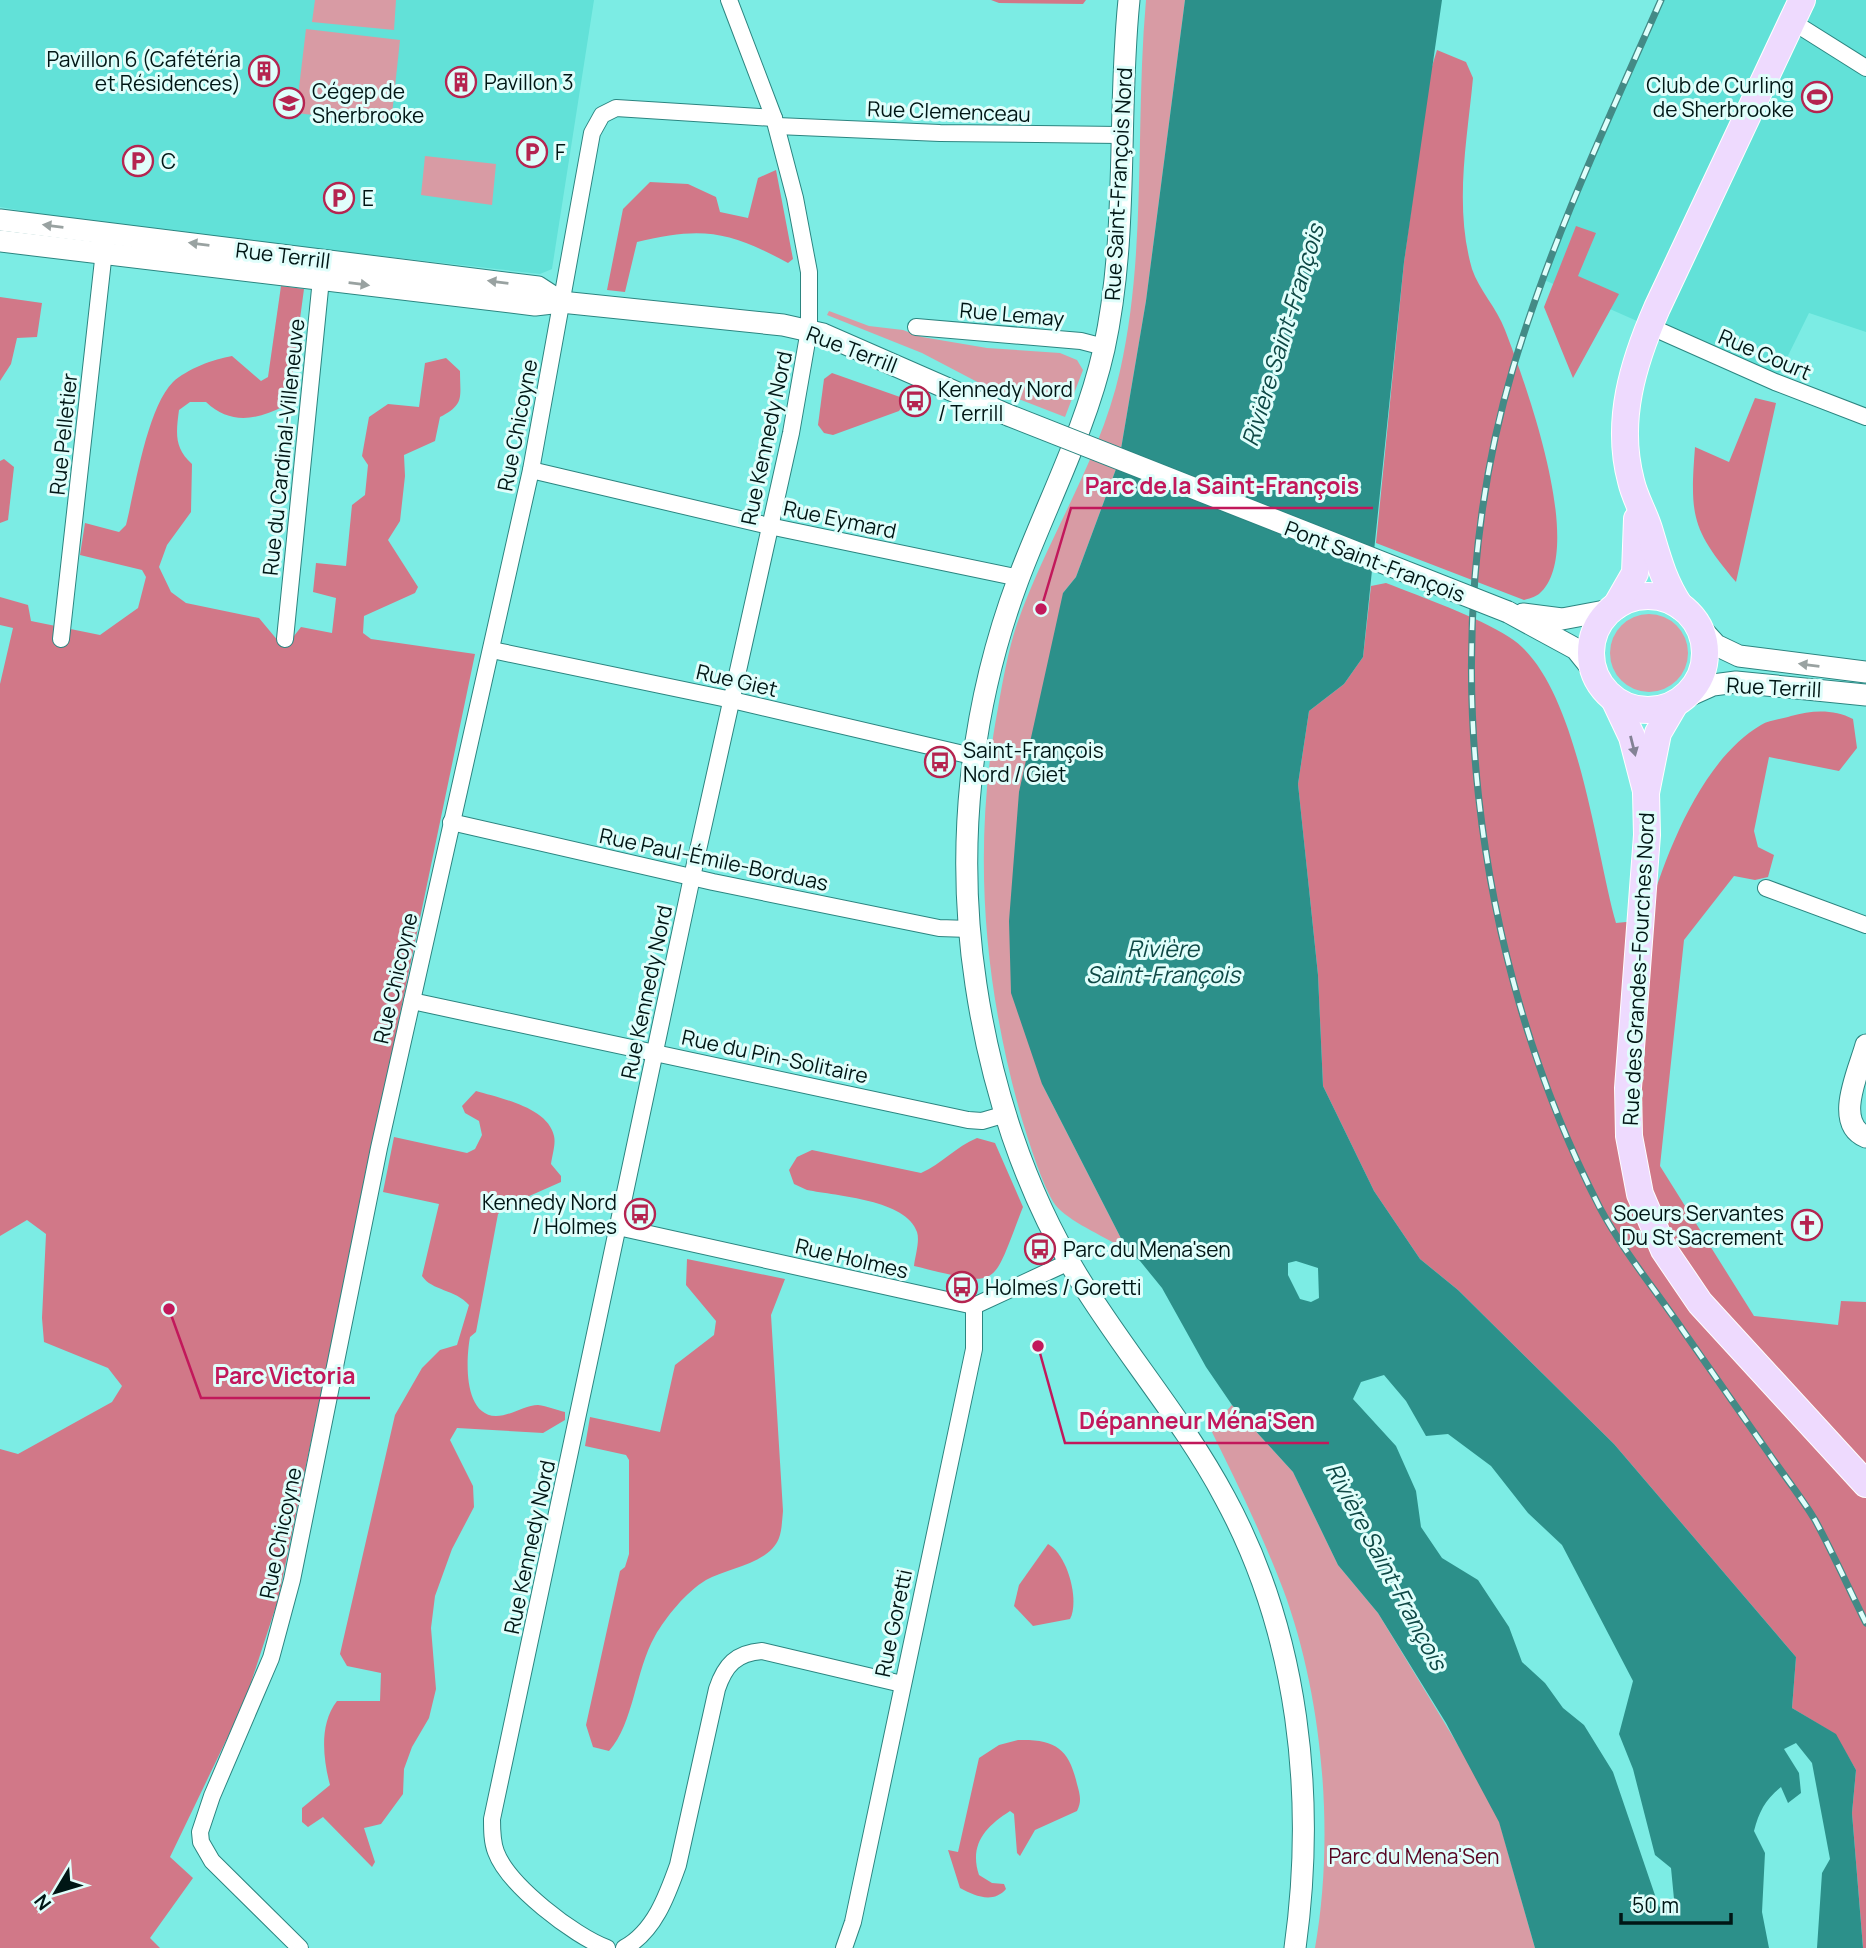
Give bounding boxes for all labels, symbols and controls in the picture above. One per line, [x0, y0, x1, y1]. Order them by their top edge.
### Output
place label: Pavillon 6 (Cafétéria et Résidences) [47, 45, 241, 97]
building icon: Pavillon 6 (Cafétéria et Résidences) [247, 54, 281, 88]
building icon: Pavillon 3 [444, 65, 478, 99]
street label: Rue Saint-François Nord [1098, 67, 1138, 301]
place label: Pavillon 3 [484, 68, 574, 96]
place label: Club de Curling de Sherbrooke [1646, 71, 1794, 123]
place label: Cégep de Sherbrooke [312, 77, 424, 129]
sports icon: Club de Curling de Sherbrooke [1800, 80, 1834, 114]
school or university icon: Cégep de Sherbrooke [272, 86, 306, 120]
street label: Rue Clemenceau [867, 94, 1031, 128]
parking icon: F [515, 135, 549, 169]
place label: F [555, 138, 566, 166]
parking icon: C [121, 144, 155, 178]
place label: C [161, 147, 176, 175]
parking icon: E [322, 181, 356, 215]
place label: E [362, 184, 374, 212]
water label: Rivière Saint-François [1233, 218, 1332, 450]
one-way arrow [42, 221, 64, 232]
street label: Rue Terrill [234, 235, 332, 275]
one-way arrow [188, 239, 210, 250]
one-way arrow [487, 276, 509, 287]
one-way arrow [348, 279, 370, 290]
street label: Rue Lemay [959, 295, 1065, 333]
street label: Rue du Cardinal-Villeneuve [256, 317, 310, 577]
street label: Rue Terrill [803, 319, 901, 379]
street label: Rue Court [1714, 322, 1816, 386]
street label: Rue Kennedy Nord [734, 348, 798, 528]
street label: Rue Chicoyne [491, 357, 543, 493]
street label: Rue Pelletier [43, 371, 83, 496]
place label: Kennedy Nord / Terrill [938, 375, 1073, 427]
bus stop icon: Kennedy Nord / Terrill [898, 384, 932, 418]
callout: Parc de la Saint-François [1071, 464, 1373, 508]
text: Parc de la Saint-François [1085, 469, 1359, 501]
street label: Rue Eymard [781, 493, 899, 545]
street label: Pont Saint-François [1281, 514, 1469, 608]
street label: Rue Giet [694, 657, 780, 703]
one-way arrow [1798, 659, 1820, 670]
street label: Rue Terrill [1726, 671, 1822, 703]
one-way arrow [1628, 735, 1639, 757]
place label: Saint-François Nord / Giet [963, 736, 1104, 788]
bus stop icon: Saint-François Nord / Giet [923, 745, 957, 779]
street label: Rue des Grandes-Fourches Nord [1616, 812, 1660, 1126]
street label: Rue Paul-Émile-Borduas [597, 821, 831, 897]
street label: Rue Kennedy Nord [614, 902, 678, 1082]
street label: Rue Chicoyne [366, 910, 424, 1046]
water label: Rivière Saint-François [1086, 932, 1242, 990]
street label: Rue du Pin-Solitaire [679, 1023, 871, 1089]
place label: Kennedy Nord / Holmes [482, 1188, 617, 1240]
bus stop icon: Kennedy Nord / Holmes [623, 1197, 657, 1231]
place label: Soeurs Servantes Du St Sacrement [1613, 1199, 1784, 1251]
church icon: Soeurs Servantes Du St Sacrement [1790, 1208, 1824, 1242]
street label: Rue Holmes [793, 1231, 911, 1285]
bus stop icon: Parc du Mena'sen [1023, 1232, 1057, 1266]
place label: Parc du Mena'sen [1063, 1235, 1231, 1263]
bus stop icon: Holmes / Goretti [945, 1270, 979, 1304]
place label: Holmes / Goretti [985, 1273, 1142, 1301]
callout: Parc Victoria [201, 1354, 370, 1398]
text: Parc Victoria [215, 1359, 355, 1391]
callout: Dépanneur Ména'Sen [1065, 1399, 1329, 1443]
text: Dépanneur Ména'Sen [1079, 1404, 1315, 1436]
street label: Rue Kennedy Nord [497, 1457, 561, 1637]
water label: Rivière Saint-François [1319, 1457, 1456, 1677]
street label: Rue Chicoyne [252, 1465, 308, 1601]
street label: Rue Goretti [868, 1567, 918, 1679]
park label: Parc du Mena'Sen [1329, 1842, 1499, 1870]
north arrow [21, 1857, 91, 1927]
scale bar [1621, 1882, 1731, 1926]
text: N [28, 1889, 57, 1916]
text: 50 m [1632, 1891, 1679, 1919]

